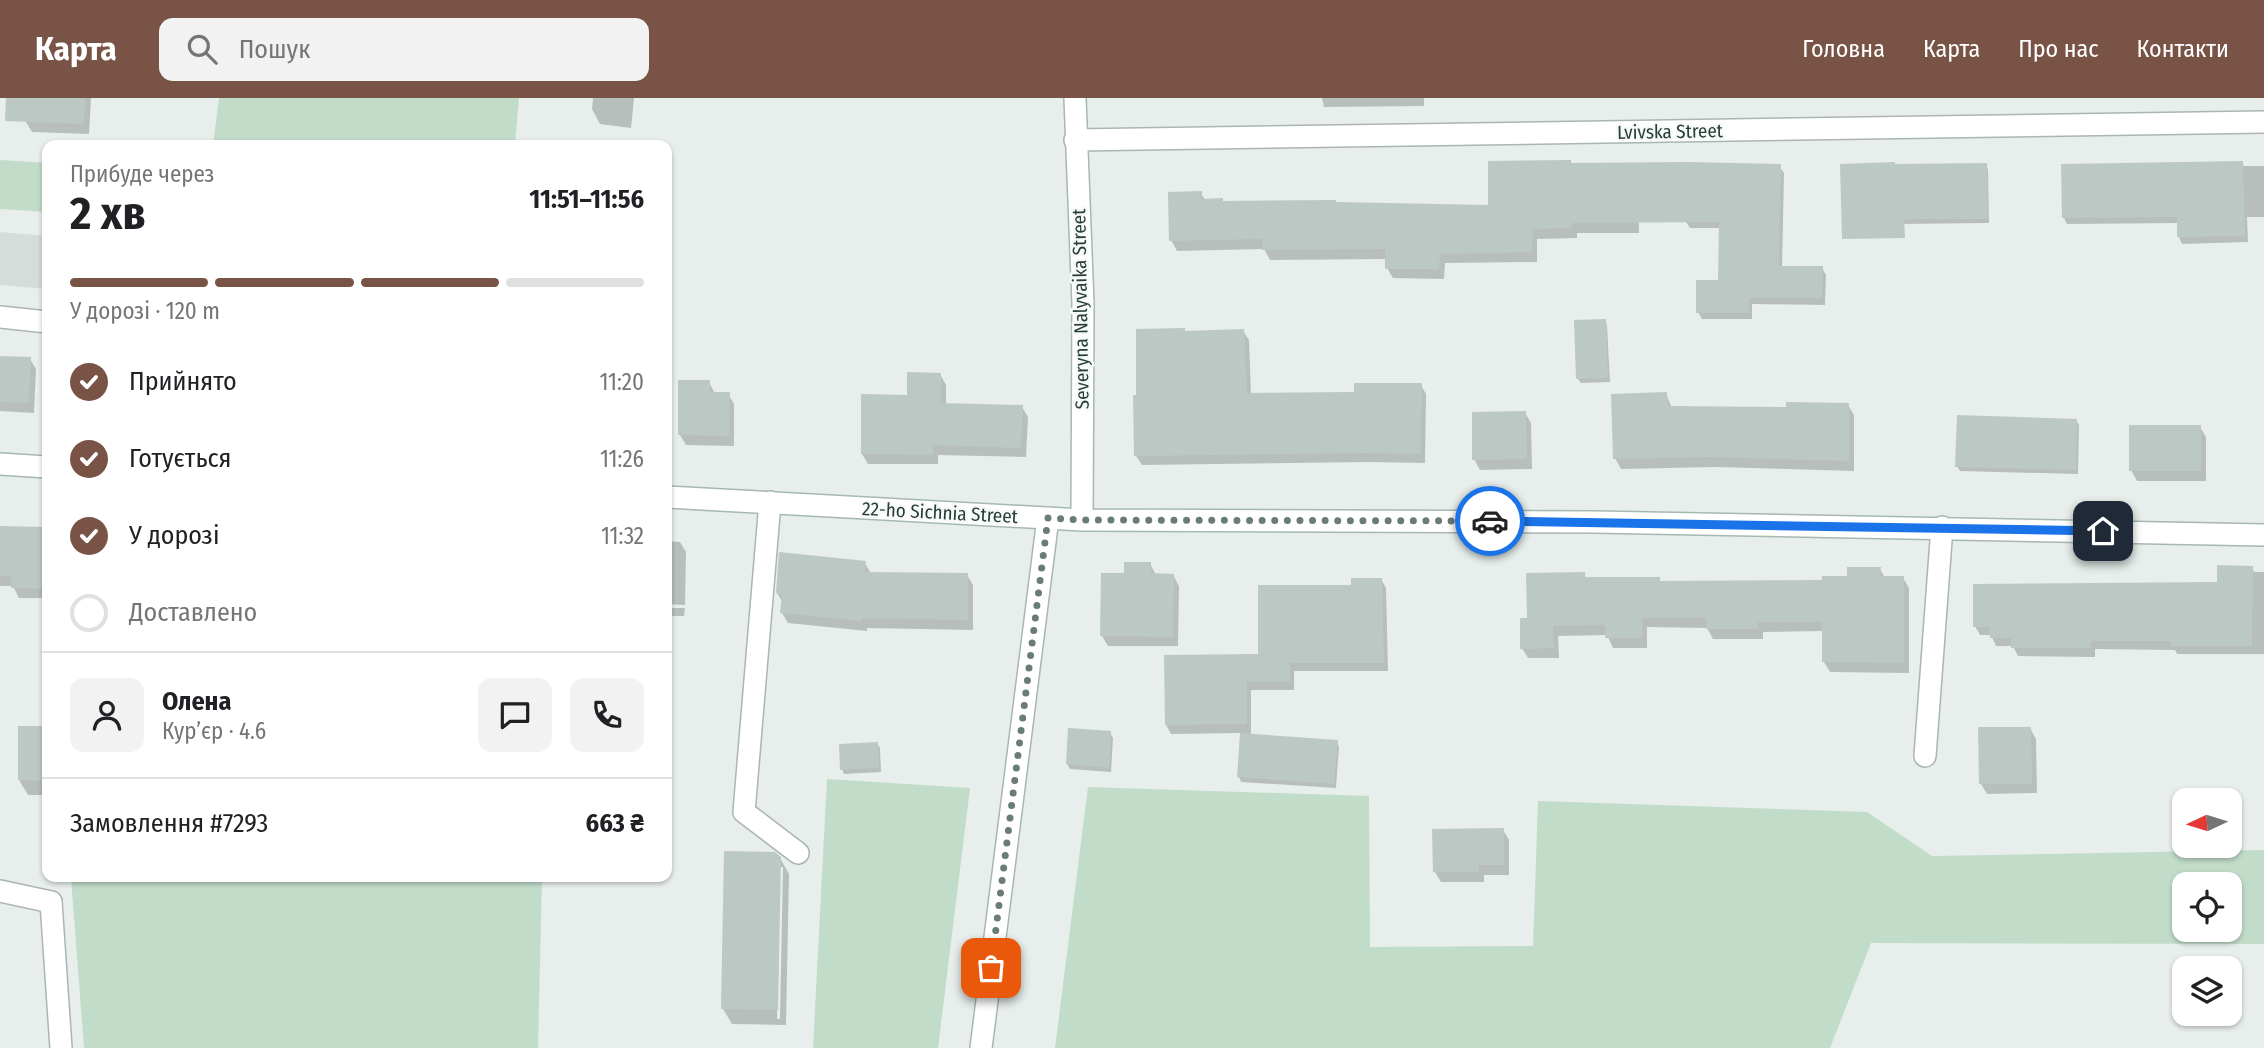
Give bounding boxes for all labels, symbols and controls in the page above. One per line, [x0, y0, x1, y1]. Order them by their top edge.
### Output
search box [159, 18, 649, 81]
text: Карта [35, 29, 117, 69]
icon: search [183, 30, 221, 68]
text: Пошук [239, 34, 310, 65]
text: Головна [1802, 35, 1885, 63]
text: Карта [1923, 35, 1980, 63]
text: Про нас [2018, 35, 2099, 63]
text: Контакти [2137, 35, 2229, 63]
street label: Lvivska Street [1617, 119, 1724, 144]
text: Прибуде через [70, 160, 215, 188]
text: 11:51–11:56 [529, 184, 644, 215]
text: 2 хв [70, 186, 146, 241]
street label: Severyna Nalyvaika Street [1067, 208, 1094, 410]
text: У дорозі · 120 m [70, 297, 220, 325]
icon: check [70, 363, 108, 401]
text: Прийнято [129, 366, 237, 397]
text: 11:20 [599, 368, 644, 396]
icon: check [70, 440, 108, 478]
text: Готується [129, 443, 231, 474]
text: 11:26 [600, 445, 644, 473]
courier [1455, 486, 1525, 556]
street label: 22-ho Sichnia Street [862, 497, 1019, 528]
pin [2073, 501, 2133, 561]
icon: car [1471, 502, 1509, 540]
icon: home [2084, 512, 2122, 550]
icon: check [70, 517, 108, 555]
text: У дорозі [129, 520, 219, 551]
text: 11:32 [601, 522, 644, 550]
text: Доставлено [129, 597, 257, 628]
button: person [70, 678, 144, 752]
button: chat [478, 678, 552, 752]
button: phone [570, 678, 644, 752]
text: Олена [162, 686, 231, 717]
text: Кур’єр · 4.6 [162, 717, 266, 745]
north arrow [2172, 788, 2242, 858]
map controls [2172, 788, 2242, 1026]
text: Замовлення #7293 [70, 808, 268, 839]
text: 663 ₴ [586, 808, 644, 839]
button: locate [2172, 872, 2242, 942]
pin [961, 938, 1021, 998]
icon: bag [972, 949, 1010, 987]
button: layers [2172, 956, 2242, 1026]

